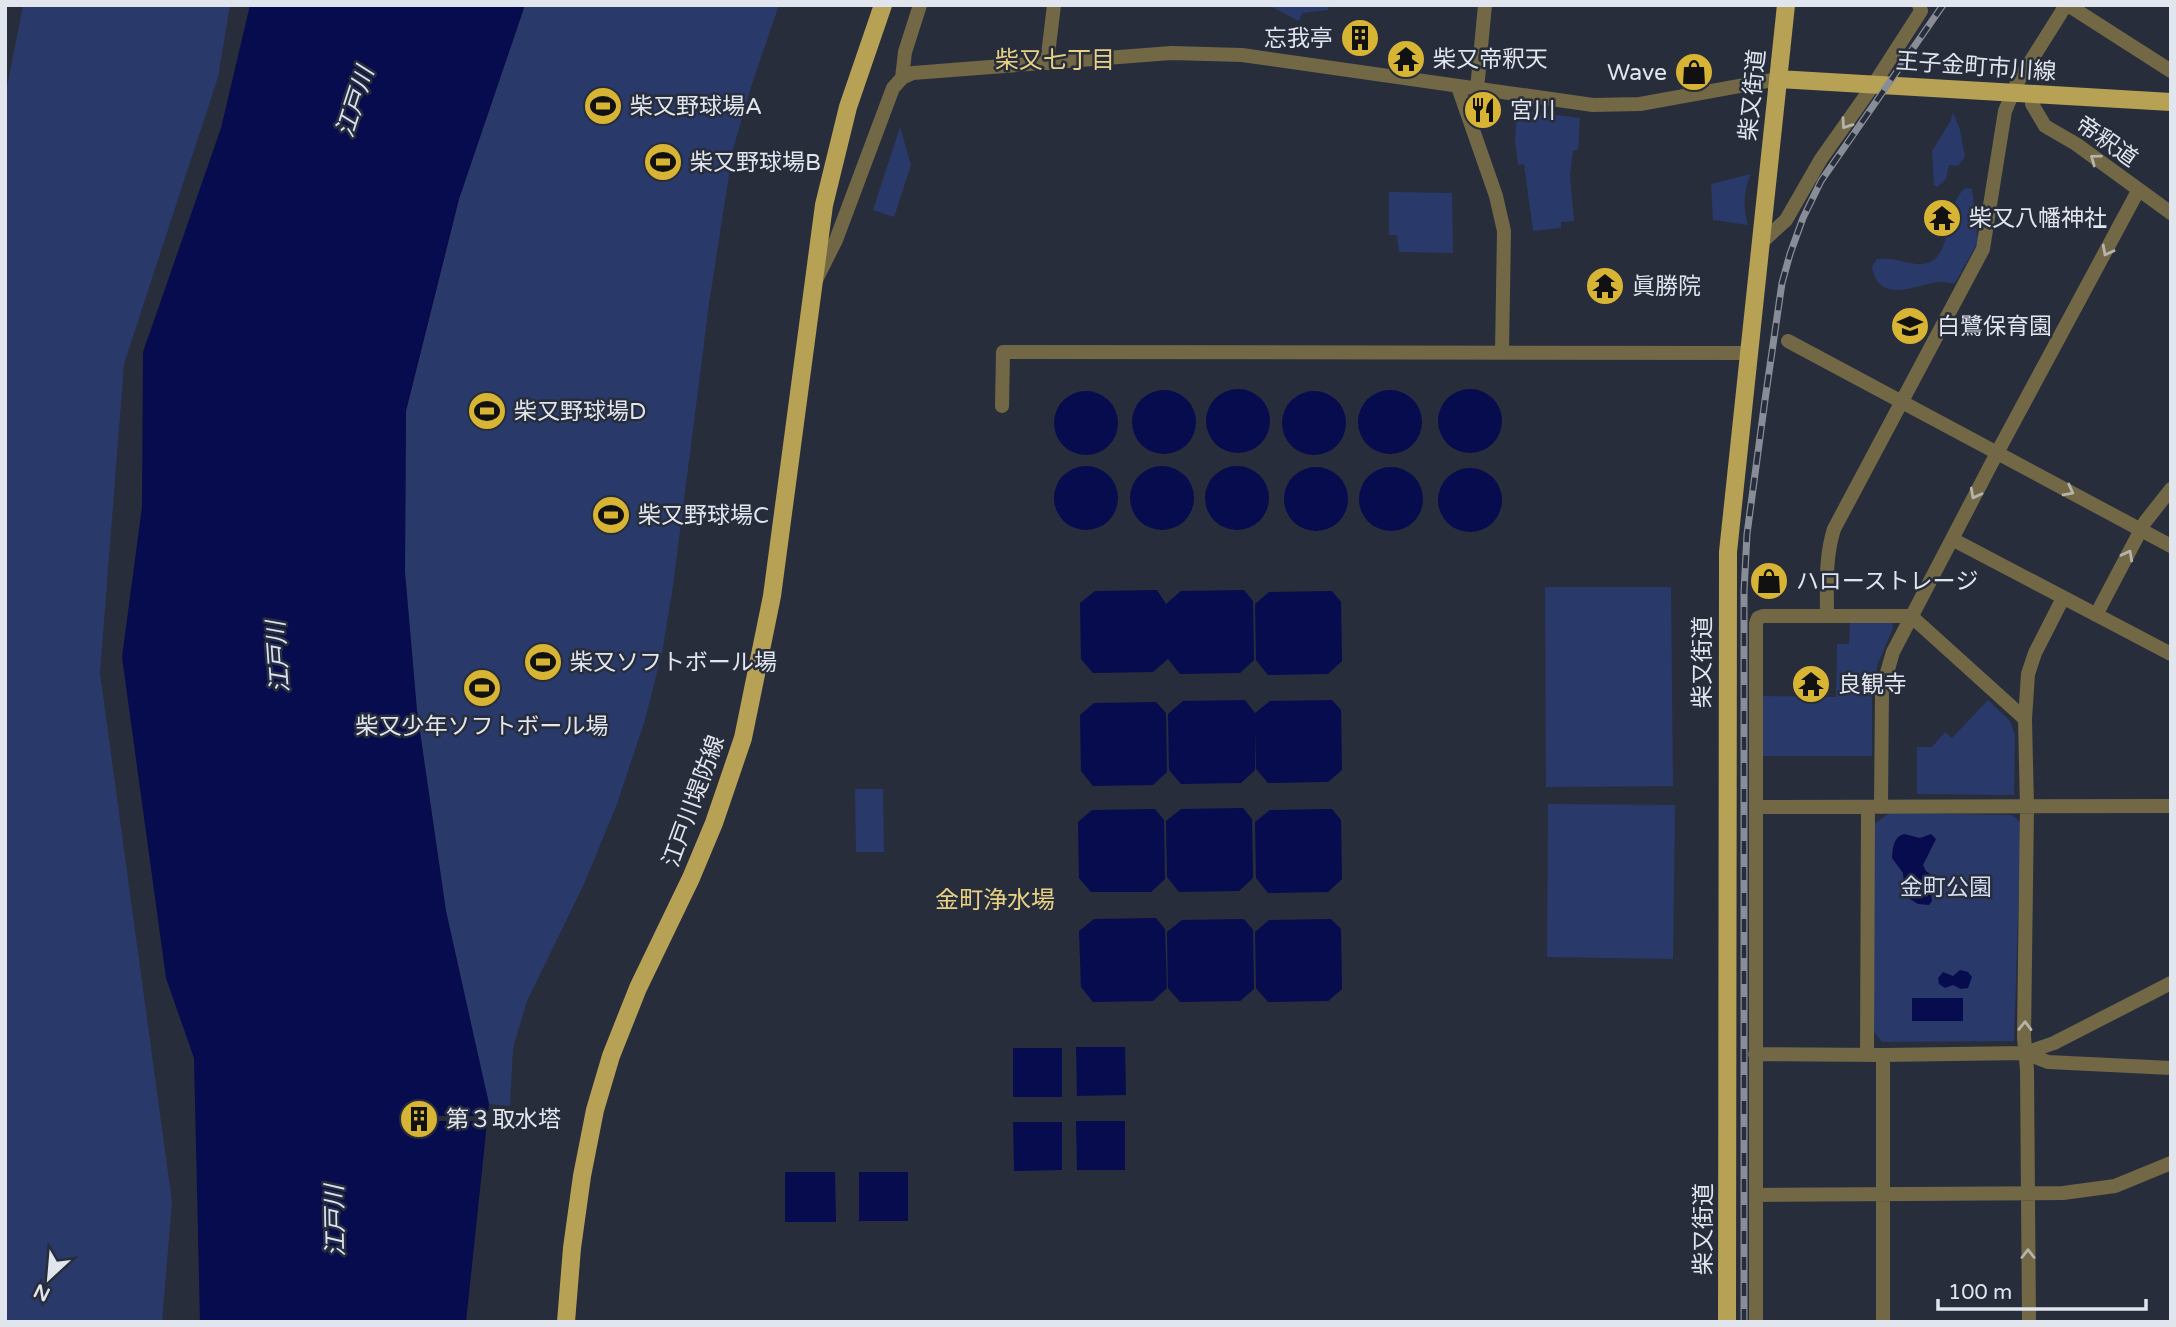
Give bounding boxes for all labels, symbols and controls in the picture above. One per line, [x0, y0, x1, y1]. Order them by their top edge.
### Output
building icon: 忘我亭 [1339, 17, 1381, 59]
place label: 忘我亭 [1264, 25, 1333, 53]
temple icon: 柴又帝釈天 [1385, 38, 1427, 80]
district label: 柴又七丁目 [995, 46, 1115, 75]
place label: 柴又帝釈天 [1433, 46, 1548, 74]
street label: 王子金町市川線 [1895, 47, 2057, 87]
street label: 柴又街道 [1734, 48, 1772, 142]
shop icon: Wave [1673, 51, 1715, 93]
place label: Wave [1607, 59, 1667, 87]
water label: 江戸川 [331, 61, 381, 141]
sports icon: 柴又野球場A [582, 85, 624, 127]
restaurant icon: 宮川 [1462, 89, 1504, 131]
place label: 柴又野球場A [630, 93, 762, 121]
place label: 宮川 [1510, 97, 1556, 125]
street label: 帝釈道 [2070, 111, 2143, 173]
one-way arrow [1842, 116, 1854, 129]
sports icon: 柴又野球場B [642, 141, 684, 183]
place label: 柴又野球場B [690, 149, 821, 177]
one-way arrow [2090, 155, 2103, 167]
temple icon: 柴又八幡神社 [1921, 197, 1963, 239]
place label: 柴又八幡神社 [1969, 205, 2107, 233]
one-way arrow [2101, 244, 2115, 256]
temple icon: 眞勝院 [1584, 265, 1626, 307]
place label: 眞勝院 [1632, 273, 1701, 301]
school or university icon: 白鷺保育園 [1889, 305, 1931, 347]
place label: 白鷺保育園 [1937, 313, 2052, 341]
sports icon: 柴又野球場D [466, 390, 508, 432]
place label: 柴又野球場D [514, 398, 646, 426]
one-way arrow [2062, 483, 2074, 497]
one-way arrow [1970, 487, 1983, 500]
sports icon: 柴又野球場C [590, 494, 632, 536]
place label: 柴又野球場C [638, 502, 769, 530]
one-way arrow [2120, 550, 2133, 562]
shop icon: ハローストレージ [1748, 560, 1790, 602]
place label: ハローストレージ [1796, 568, 1978, 596]
street label: 柴又街道 [1689, 616, 1717, 708]
water label: 江戸川 [261, 617, 295, 694]
sports icon: 柴又ソフトボール場 [522, 641, 564, 683]
place label: 柴又ソフトボール場 [570, 649, 777, 677]
temple icon: 良観寺 [1790, 663, 1832, 705]
sports icon: 柴又少年ソフトボール場 [461, 667, 503, 709]
place label: 良観寺 [1838, 671, 1907, 699]
place label: 柴又少年ソフトボール場 [356, 713, 609, 741]
street label: 江戸川堤防線 [657, 732, 731, 871]
park label: 金町公園 [1900, 874, 1992, 902]
district label: 金町浄水場 [935, 886, 1055, 915]
one-way arrow [2017, 1020, 2032, 1031]
building icon: 第３取水塔 [398, 1098, 440, 1140]
place label: 第３取水塔 [446, 1106, 561, 1134]
water label: 江戸川 [320, 1182, 351, 1257]
street label: 柴又街道 [1690, 1183, 1718, 1275]
north arrow [14, 1243, 84, 1313]
one-way arrow [2021, 1248, 2036, 1259]
scale bar [1938, 1268, 2146, 1312]
text: N [30, 1279, 54, 1306]
text: 100 m [1948, 1280, 2012, 1305]

